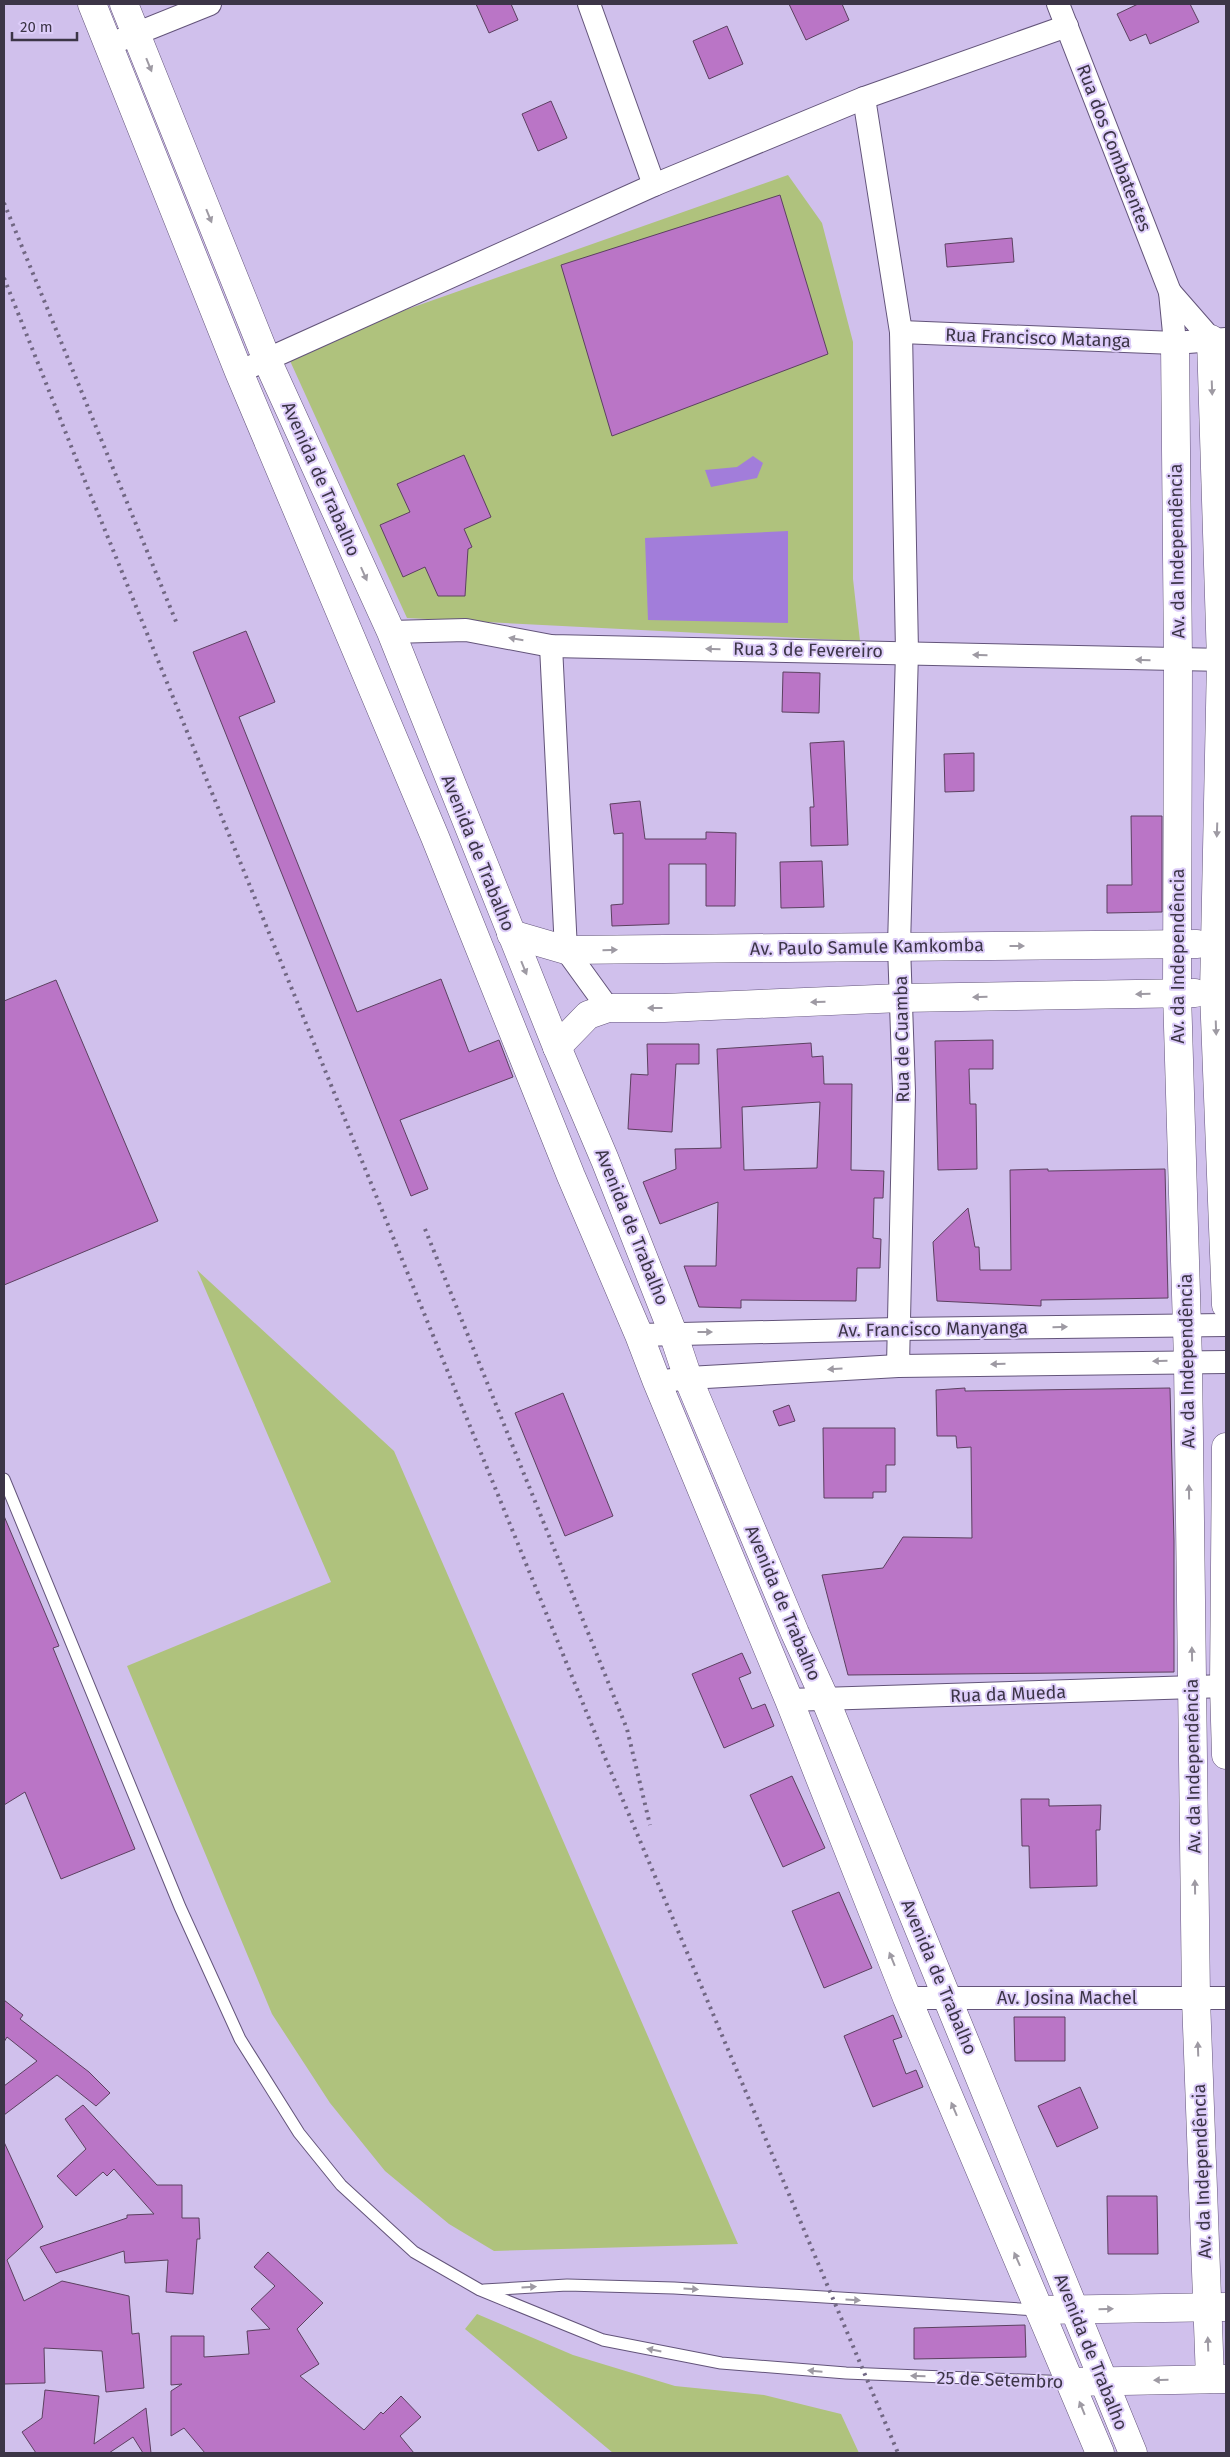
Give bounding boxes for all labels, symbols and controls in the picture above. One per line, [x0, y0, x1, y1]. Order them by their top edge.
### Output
scale bar [12, 10, 78, 42]
text: 20 m [20, 18, 53, 36]
one-way arrow [145, 58, 153, 73]
street label: Rua dos Combatentes [1072, 61, 1156, 235]
one-way arrow [206, 209, 214, 223]
street label: Rua Francisco Matanga [945, 324, 1131, 352]
one-way arrow [1209, 380, 1217, 396]
street label: Avenida de Trabalho [277, 398, 365, 560]
street label: Av. da Independência [1164, 463, 1190, 639]
one-way arrow [361, 567, 369, 581]
one-way arrow [507, 635, 523, 643]
street label: Rua 3 de Fevereiro [733, 638, 883, 662]
one-way arrow [704, 645, 720, 653]
one-way arrow [972, 650, 988, 658]
one-way arrow [1134, 655, 1150, 663]
street label: Avenida de Trabalho [437, 772, 519, 934]
one-way arrow [1213, 823, 1221, 839]
street label: Av. da Independência [1167, 869, 1189, 1043]
street label: Av. Paulo Samule Kamkomba [750, 934, 984, 960]
one-way arrow [1009, 942, 1025, 950]
one-way arrow [602, 946, 618, 954]
one-way arrow [521, 960, 529, 975]
street label: Rua de Cuamba [890, 975, 914, 1103]
one-way arrow [1134, 990, 1150, 998]
one-way arrow [972, 993, 988, 1001]
one-way arrow [809, 998, 825, 1006]
one-way arrow [647, 1004, 663, 1012]
one-way arrow [1212, 1020, 1220, 1036]
street label: Avenida de Trabalho [591, 1146, 673, 1308]
street label: Av. da Independência [1174, 1273, 1200, 1449]
street label: Av. Francisco Manyanga [838, 1316, 1028, 1342]
one-way arrow [1052, 1323, 1068, 1331]
one-way arrow [697, 1328, 713, 1336]
one-way arrow [1152, 1357, 1168, 1365]
one-way arrow [989, 1360, 1005, 1368]
one-way arrow [827, 1366, 843, 1374]
one-way arrow [1185, 1483, 1193, 1499]
street label: Avenida de Trabalho [740, 1522, 826, 1684]
one-way arrow [1188, 1646, 1196, 1662]
street label: Av. da Independência [1180, 1678, 1206, 1854]
street label: Rua da Mueda [950, 1681, 1066, 1707]
one-way arrow [1191, 1878, 1199, 1894]
street label: Avenida de Trabalho [896, 1896, 982, 2058]
one-way arrow [888, 1951, 896, 1966]
street label: Av. Josina Machel [997, 1987, 1137, 2009]
one-way arrow [1194, 2041, 1202, 2057]
street label: Av. da Independência [1188, 2083, 1216, 2259]
one-way arrow [949, 2102, 957, 2116]
one-way arrow [1013, 2252, 1021, 2266]
street label: Avenida de Trabalho [1050, 2271, 1132, 2433]
one-way arrow [521, 2283, 537, 2291]
one-way arrow [683, 2285, 699, 2293]
one-way arrow [845, 2296, 861, 2304]
one-way arrow [1098, 2305, 1114, 2313]
one-way arrow [1204, 2335, 1212, 2351]
one-way arrow [646, 2346, 662, 2354]
one-way arrow [807, 2366, 823, 2374]
street label: 25 de Setembro [936, 2367, 1064, 2393]
one-way arrow [910, 2372, 926, 2380]
one-way arrow [1153, 2376, 1169, 2384]
one-way arrow [1077, 2401, 1085, 2415]

